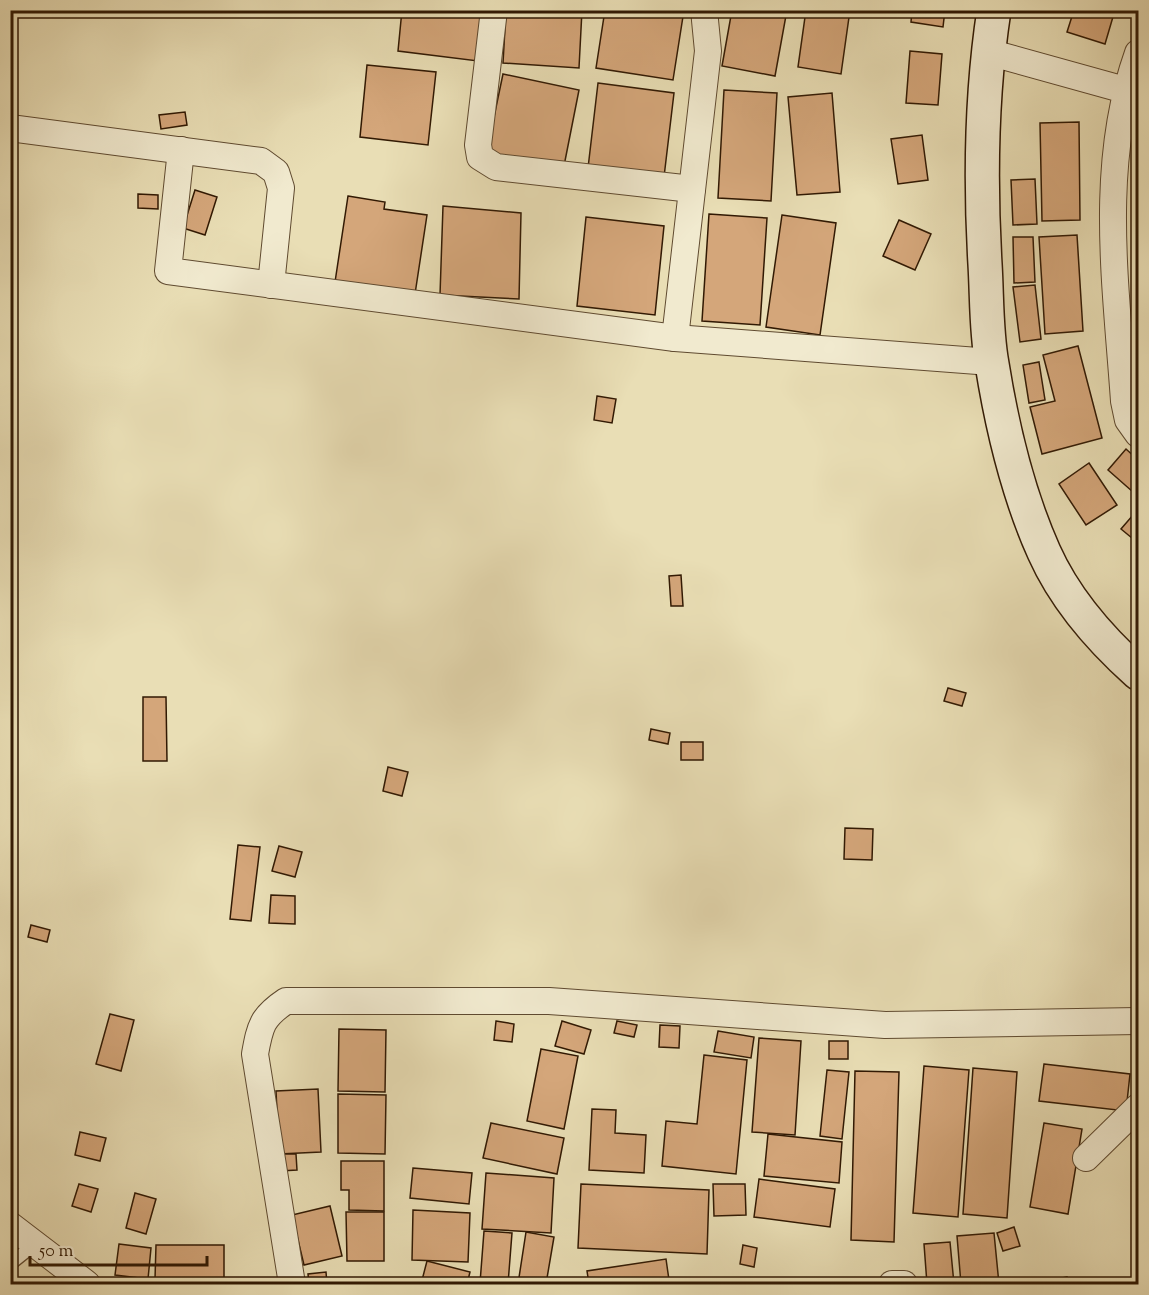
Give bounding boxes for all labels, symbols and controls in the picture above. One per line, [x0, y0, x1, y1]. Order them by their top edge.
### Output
scale bar [30, 1229, 207, 1267]
text: 50 m [38, 1239, 74, 1265]

